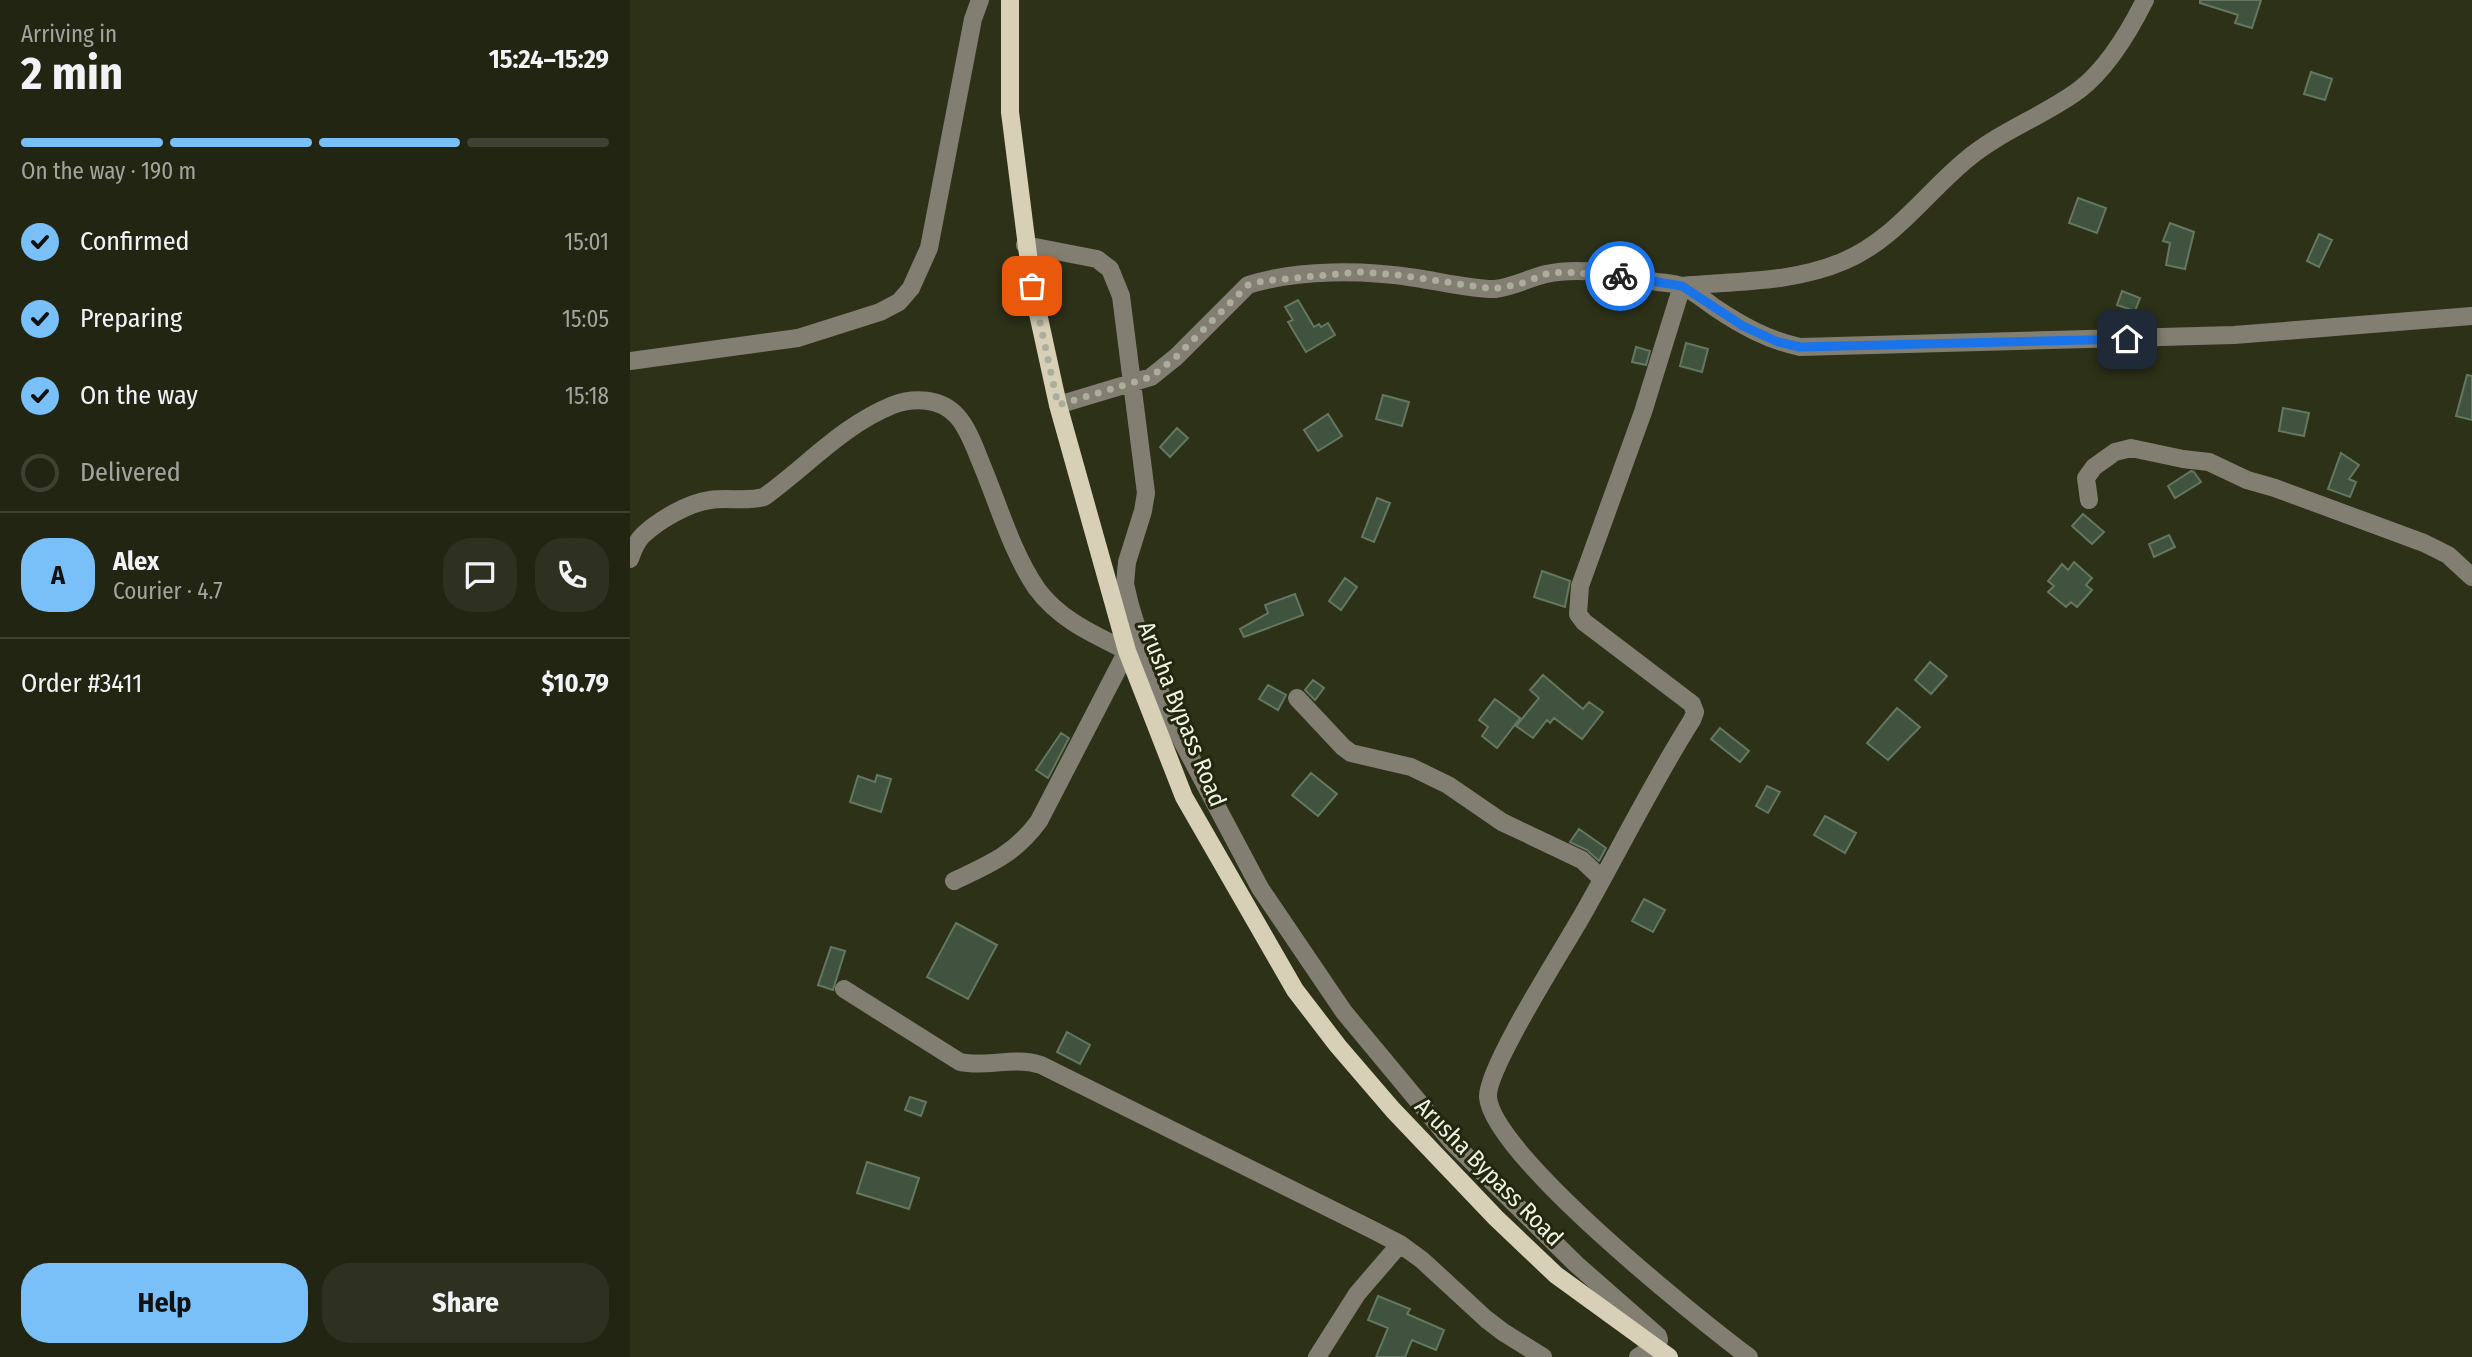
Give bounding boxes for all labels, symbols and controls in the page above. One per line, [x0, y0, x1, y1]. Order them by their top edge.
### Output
text: Arriving in [21, 20, 117, 48]
text: 15:24–15:29 [489, 44, 609, 75]
text: 2 min [21, 46, 123, 101]
text: On the way · 190 m [21, 157, 196, 185]
icon: check [21, 223, 59, 261]
text: Confirmed [80, 226, 190, 257]
text: 15:01 [564, 228, 609, 256]
courier [1585, 241, 1655, 311]
pin [1002, 256, 1062, 316]
icon: bike [1601, 257, 1639, 295]
icon: bag [1013, 267, 1051, 305]
icon: check [21, 300, 59, 338]
text: Preparing [80, 303, 182, 334]
text: 15:05 [562, 305, 609, 333]
pin [2097, 309, 2157, 369]
icon: home [2108, 320, 2146, 358]
icon: check [21, 377, 59, 415]
text: On the way [80, 380, 198, 411]
text: 15:18 [565, 382, 609, 410]
text: Delivered [80, 457, 181, 488]
button: chat [443, 538, 517, 612]
button: phone [535, 538, 609, 612]
text: Alex [113, 546, 159, 577]
text: A [51, 560, 65, 591]
text: Courier · 4.7 [113, 577, 223, 605]
street label: Arusha Bypass Road [1132, 617, 1232, 811]
text: Order #3411 [21, 668, 142, 699]
text: $10.79 [542, 668, 609, 699]
street label: Arusha Bypass Road [1409, 1092, 1569, 1252]
button: Help [21, 1263, 308, 1343]
button: Share [322, 1263, 609, 1343]

